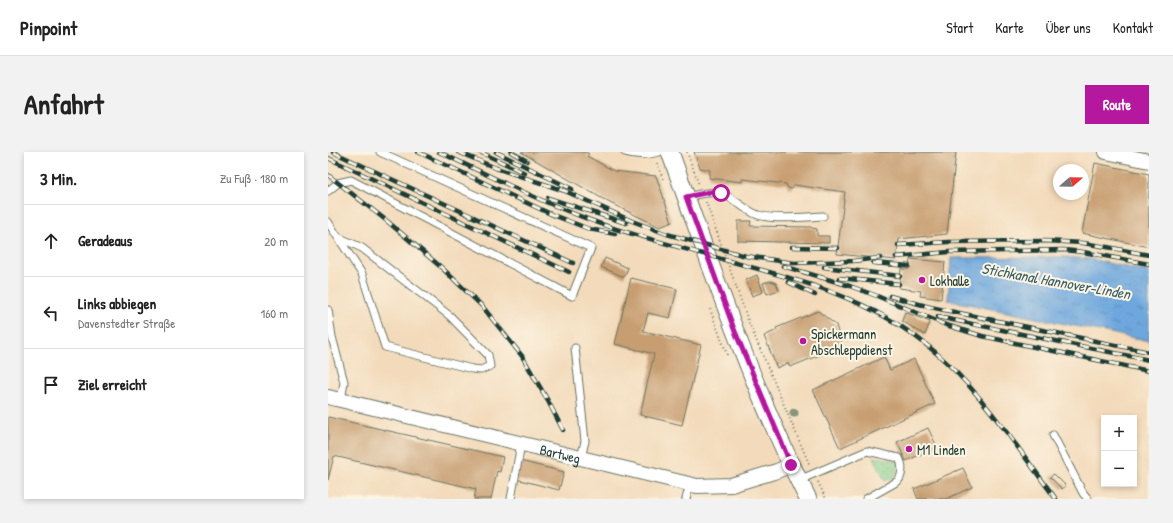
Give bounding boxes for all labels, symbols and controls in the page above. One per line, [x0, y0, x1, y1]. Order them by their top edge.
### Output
text: Pinpoint [20, 15, 77, 41]
text: Start [946, 18, 973, 37]
text: Karte [995, 18, 1024, 37]
text: Über uns [1046, 18, 1091, 37]
text: Kontakt [1113, 18, 1153, 37]
text: Anfahrt [24, 85, 104, 123]
button: Route [1085, 85, 1149, 124]
north arrow [1053, 164, 1089, 200]
text: 3 Min. [40, 167, 77, 190]
text: Zu Fuß · 180 m [220, 169, 288, 187]
route start [712, 184, 730, 202]
icon: ahead [40, 230, 62, 252]
text: Geradeaus [78, 230, 132, 251]
text: 20 m [264, 232, 288, 250]
water label: Stichkanal Hannover-Linden [980, 258, 1133, 305]
place label: Lokhalle [930, 271, 970, 290]
marker: Lokhalle [917, 275, 927, 285]
text: Links abbiegen [78, 293, 156, 314]
icon: left [40, 302, 62, 324]
text: 160 m [260, 304, 288, 322]
text: Davenstedter Straße [78, 314, 175, 332]
place label: Spickermann Abschleppdienst [811, 324, 892, 360]
marker: Spickermann Abschleppdienst [798, 336, 808, 346]
icon: arrive [40, 374, 62, 396]
text: Ziel erreicht [78, 374, 147, 395]
map controls [1101, 415, 1137, 487]
button: + [1101, 415, 1137, 451]
street label: Bartweg [538, 439, 583, 468]
place label: M1 Linden [917, 440, 966, 459]
marker: M1 Linden [904, 444, 914, 454]
button: − [1101, 451, 1137, 487]
route end [782, 456, 800, 474]

